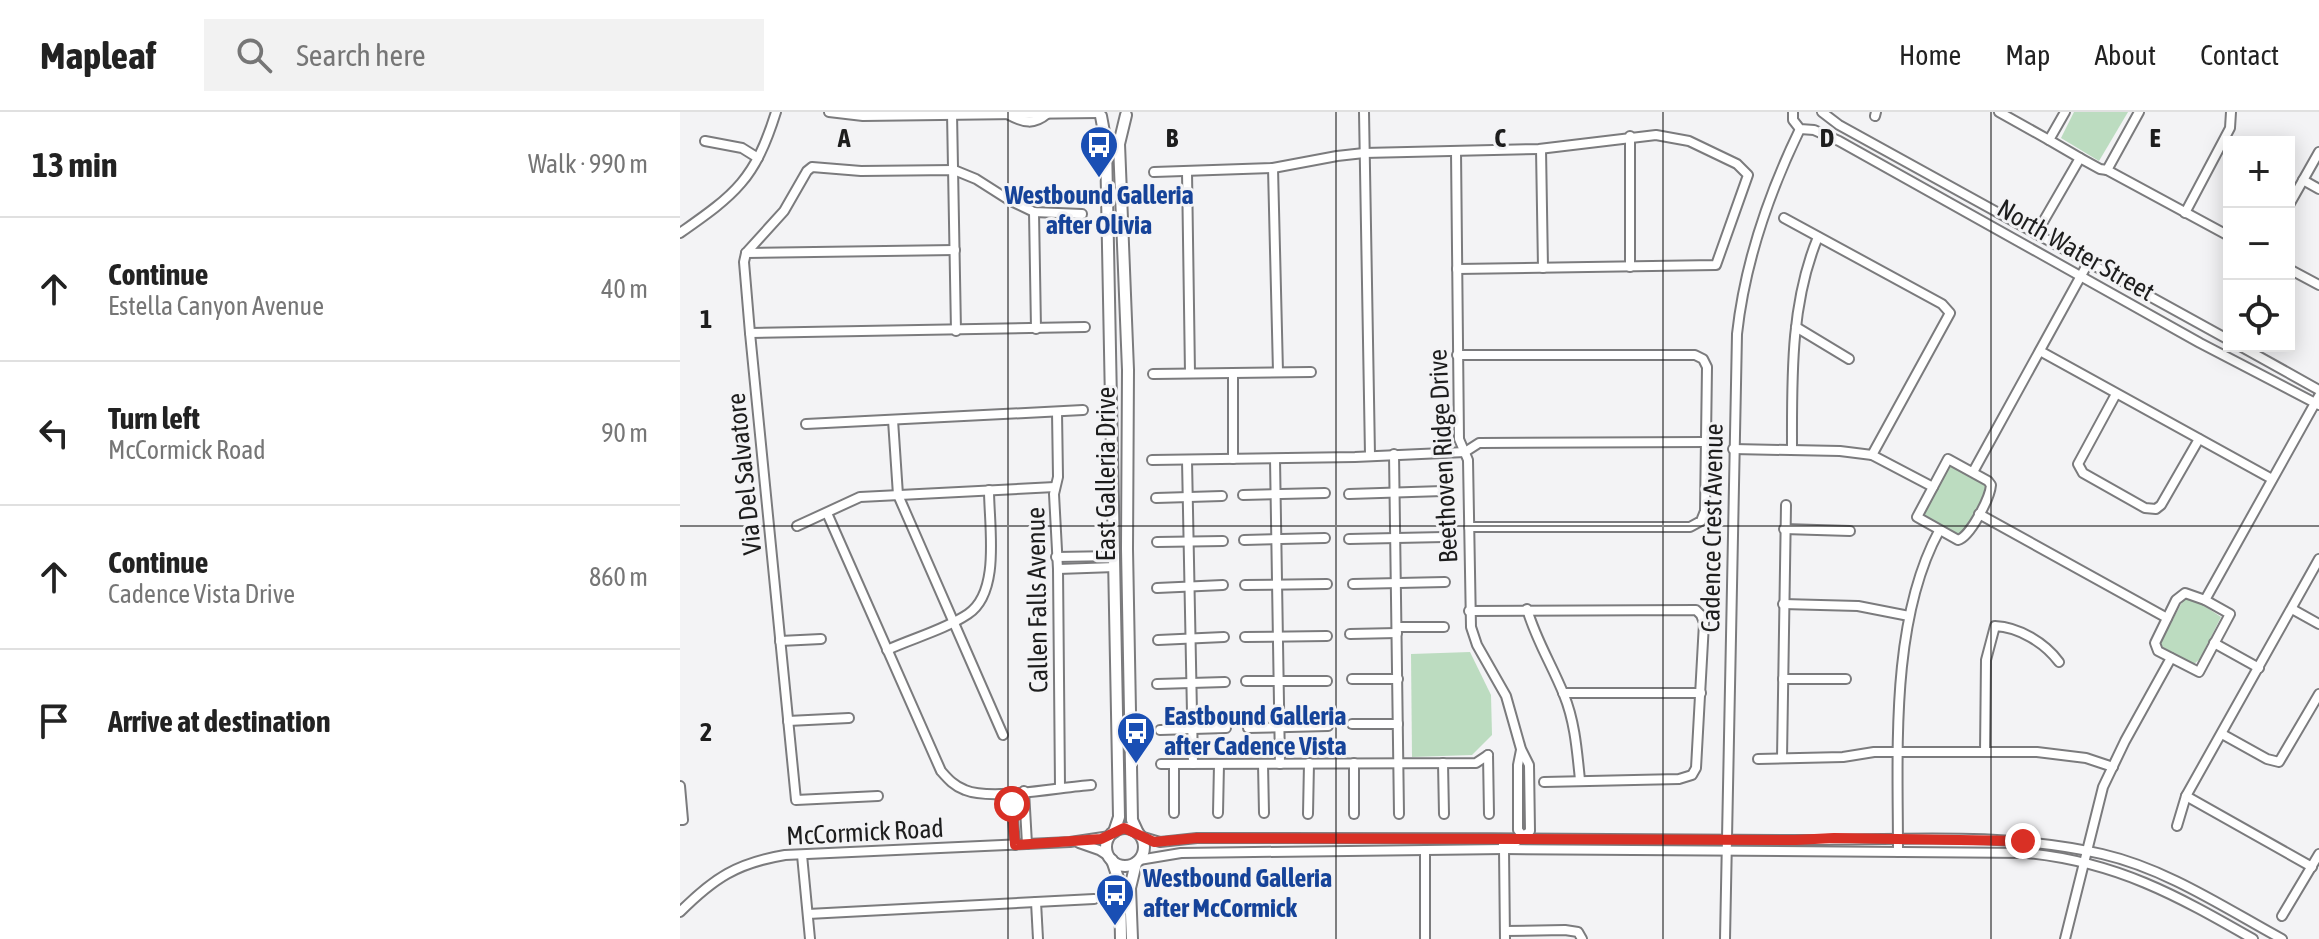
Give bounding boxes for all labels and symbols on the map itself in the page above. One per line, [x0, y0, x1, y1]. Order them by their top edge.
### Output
text: A [837, 123, 851, 153]
text: B [1166, 123, 1179, 153]
text: C [1494, 123, 1506, 153]
text: D [1820, 123, 1834, 153]
text: E [2149, 123, 2161, 153]
bus stop icon: Westbound Galleria after Olivia [1078, 124, 1120, 179]
place label: Westbound Galleria after Olivia [1003, 180, 1194, 240]
street label: North Water Street [1992, 193, 2160, 307]
text: 1 [700, 304, 712, 334]
street label: Beethoven Ridge Drive [1422, 348, 1464, 564]
street label: East Galleria Drive [1091, 387, 1121, 561]
street label: Via Del Salvatore [721, 392, 767, 556]
street label: Cadence Crest Avenue [1695, 423, 1729, 633]
street label: Callen Falls Avenue [1020, 507, 1054, 693]
place label: Eastbound Galleria after Cadence Vista [1164, 701, 1347, 761]
bus stop icon: Eastbound Galleria after Cadence Vista [1115, 710, 1157, 765]
text: 2 [700, 717, 712, 747]
route start [994, 786, 1030, 822]
street label: McCormick Road [786, 813, 944, 851]
route end [2005, 823, 2041, 859]
place label: Westbound Galleria after McCormick [1142, 863, 1332, 923]
bus stop icon: Westbound Galleria after McCormick [1094, 872, 1136, 927]

